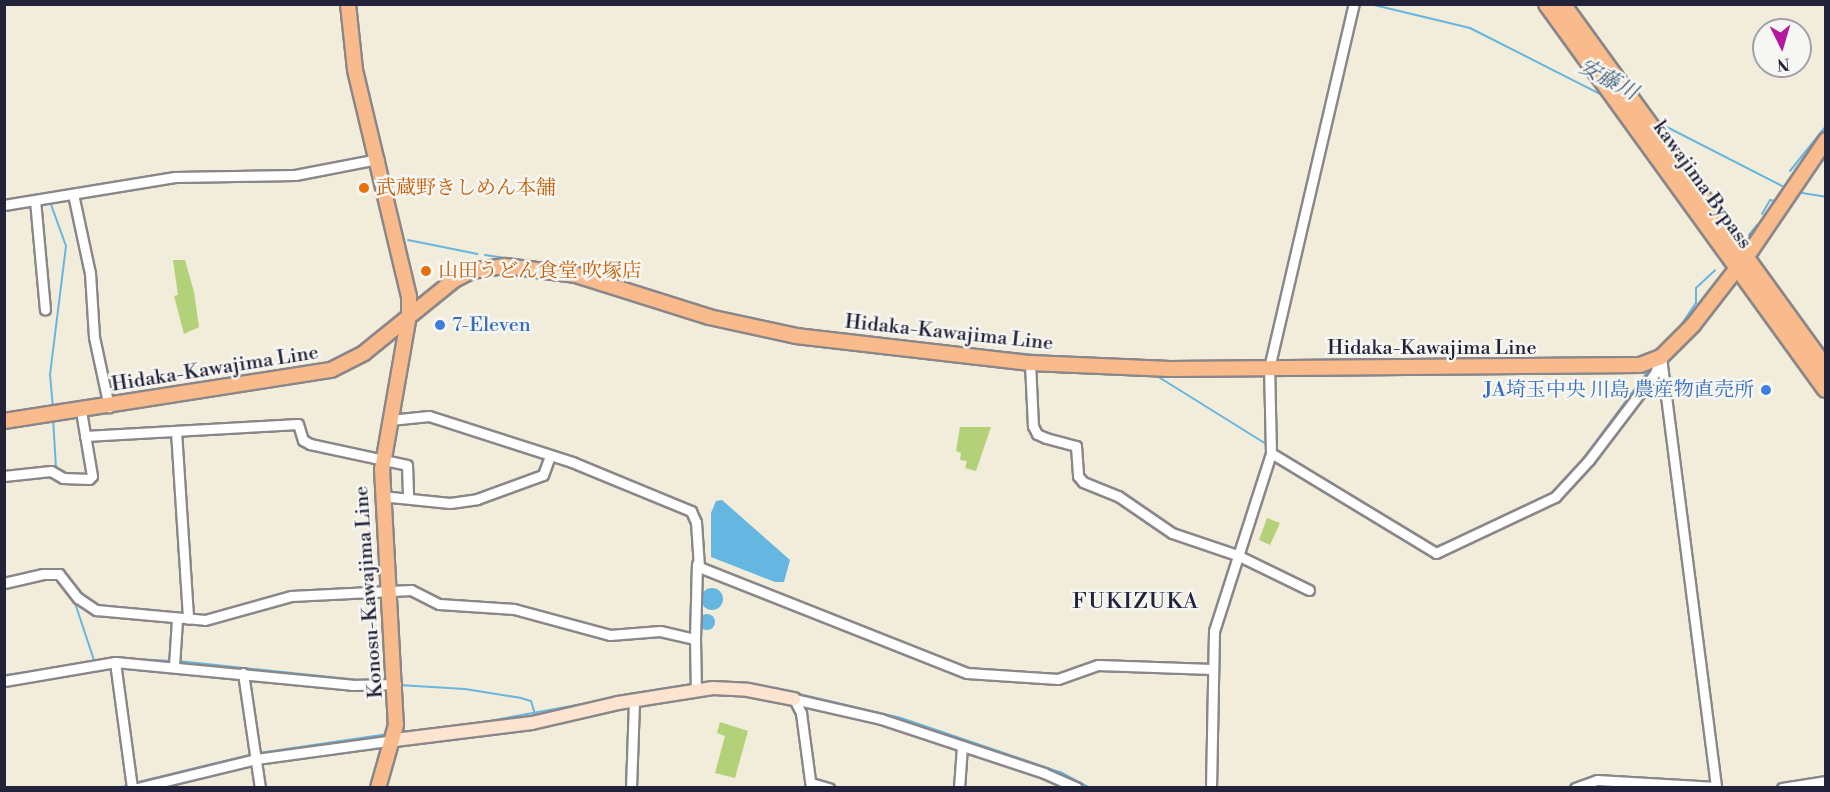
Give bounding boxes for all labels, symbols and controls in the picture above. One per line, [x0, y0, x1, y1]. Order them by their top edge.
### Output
north arrow [1752, 18, 1812, 78]
text: N [1776, 53, 1791, 74]
water label: 安藤川 [1574, 54, 1642, 106]
street label: kawajima Bypass [1647, 116, 1757, 254]
place label: 武蔵野きしめん本舗 [376, 176, 556, 200]
marker: 武蔵野きしめん本舗 [357, 181, 371, 195]
place label: 山田うどん食堂 吹塚店 [438, 259, 642, 283]
marker: 山田うどん食堂 吹塚店 [419, 264, 433, 278]
street label: Hidaka-Kawajima Line [844, 310, 1054, 356]
place label: 7-Eleven [452, 313, 531, 337]
marker: 7-Eleven [433, 318, 447, 332]
street label: Hidaka-Kawajima Line [1327, 336, 1537, 360]
street label: Hidaka-Kawajima Line [110, 341, 320, 397]
place label: JA埼玉中央 川島 農産物直売所 [1484, 378, 1754, 402]
marker: JA埼玉中央 川島 農産物直売所 [1759, 383, 1773, 397]
street label: Konosu-Kawajima Line [350, 485, 388, 699]
district label: FUKIZUKA [1072, 589, 1200, 615]

